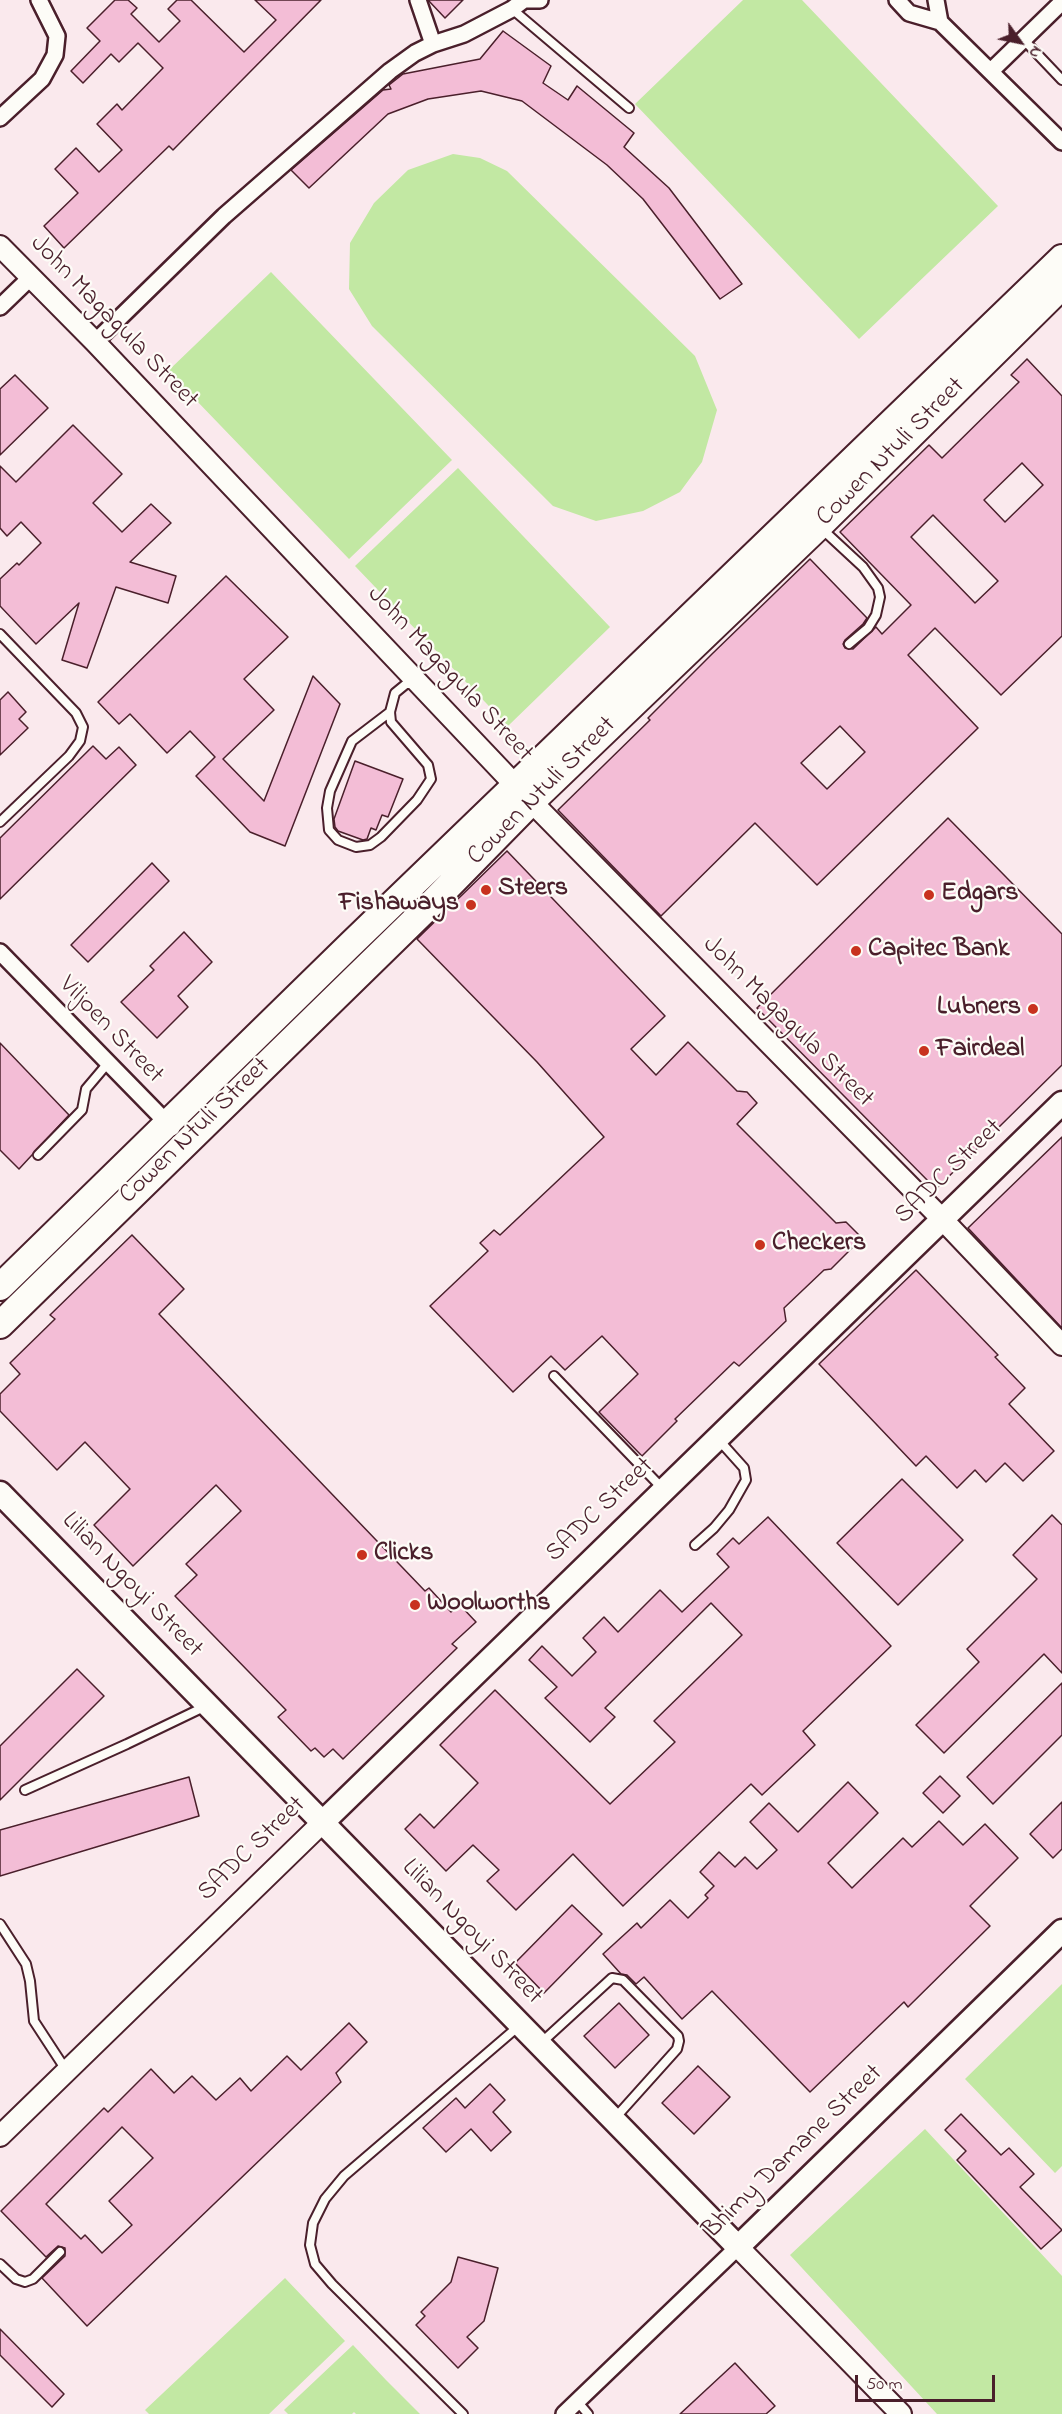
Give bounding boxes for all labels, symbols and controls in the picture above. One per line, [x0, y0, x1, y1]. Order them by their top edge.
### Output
north arrow [990, 12, 1050, 72]
text: N [1022, 41, 1048, 63]
street label: John Magagula Street [22, 230, 204, 416]
street label: Cowen Ntuli Street [811, 372, 973, 534]
street label: John Magagula Street [359, 580, 539, 770]
street label: Cowen Ntuli Street [462, 711, 624, 873]
place label: Steers [498, 874, 568, 906]
place label: Edgars [941, 879, 1018, 911]
marker: Steers [479, 883, 493, 897]
marker: Edgars [922, 888, 936, 902]
place label: Fishaways [339, 889, 459, 921]
marker: Fishaways [464, 898, 478, 912]
street label: John Magagula Street [695, 931, 879, 1115]
place label: Capitec Bank [868, 935, 1009, 967]
marker: Capitec Bank [849, 944, 863, 958]
street label: Viljoen Street [51, 971, 169, 1091]
place label: Lubners [937, 993, 1021, 1025]
marker: Lubners [1026, 1002, 1040, 1016]
place label: Fairdeal [936, 1035, 1024, 1067]
marker: Fairdeal [917, 1044, 931, 1058]
street label: Cowen Ntuli Street [114, 1052, 278, 1212]
street label: SADC Street [889, 1114, 1011, 1232]
place label: Checkers [772, 1229, 866, 1261]
marker: Checkers [753, 1238, 767, 1252]
street label: SADC Street [540, 1452, 662, 1570]
street label: Lilian Ngoyi Street [54, 1507, 208, 1665]
place label: Clicks [374, 1539, 433, 1571]
marker: Clicks [355, 1548, 369, 1562]
place label: Woolworths [427, 1589, 550, 1621]
marker: Woolworths [408, 1598, 422, 1612]
street label: SADC Street [192, 1791, 314, 1909]
street label: Lilian Ngoyi Street [394, 1854, 548, 2012]
street label: Bhimy Damane Street [698, 2059, 890, 2247]
scale bar [858, 2363, 998, 2401]
text: 50 m [866, 2372, 903, 2398]

